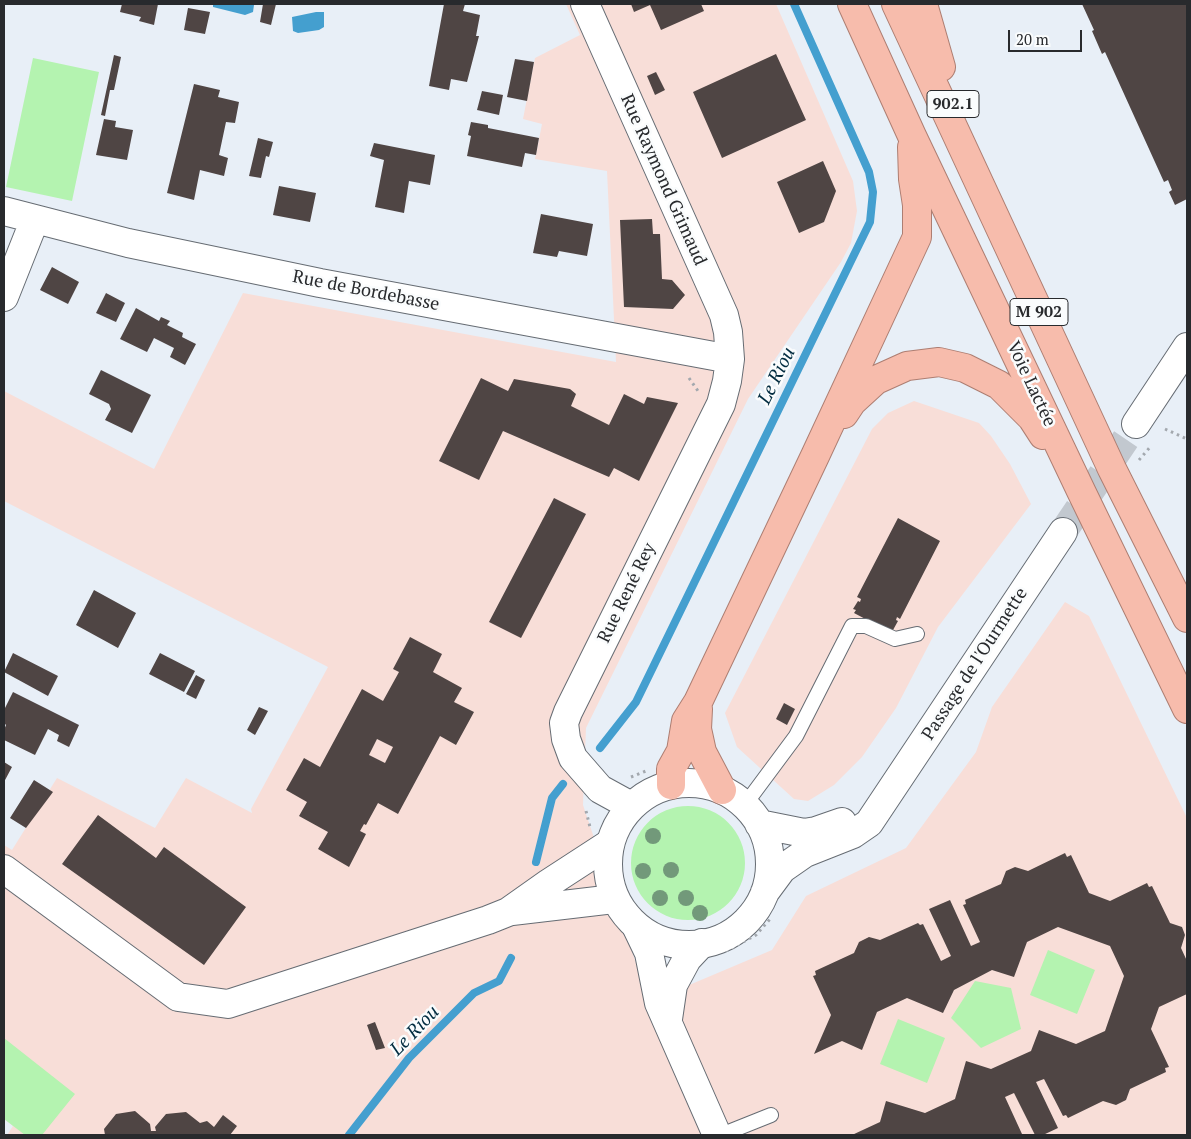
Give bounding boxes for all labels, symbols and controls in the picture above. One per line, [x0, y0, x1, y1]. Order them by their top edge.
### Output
scale bar [1011, 20, 1085, 52]
text: 20 m [1016, 29, 1049, 49]
road number: 902.1 [927, 90, 979, 118]
street label: Rue Raymond Grimaud [615, 91, 711, 269]
street label: Rue de Bordebasse [291, 266, 441, 316]
road number: M 902 [1010, 298, 1068, 326]
street label: Voie Lactée [1002, 338, 1060, 430]
water label: Le Riou [753, 344, 801, 408]
street label: Rue René Rey [594, 540, 660, 646]
street label: Passage de l'Ourmette [918, 584, 1032, 744]
water label: Le Riou [386, 1001, 444, 1061]

